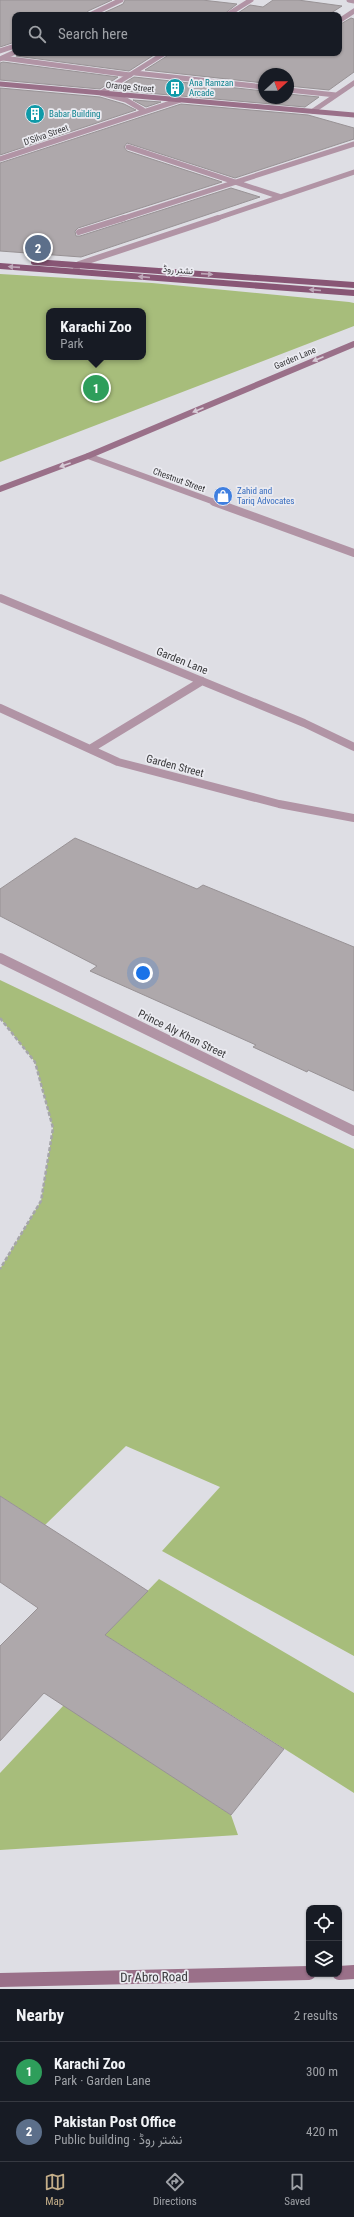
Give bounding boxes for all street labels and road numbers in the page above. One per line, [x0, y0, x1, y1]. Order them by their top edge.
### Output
street label: Orange Street [105, 80, 155, 94]
street label: D'Silva Street [22, 123, 70, 147]
street label: نشتر روڈ [162, 264, 194, 277]
street label: Garden Lane [273, 345, 317, 371]
street label: Chestnut Street [151, 466, 207, 494]
street label: Garden Lane [154, 645, 210, 677]
street label: Garden Street [145, 752, 205, 780]
street label: Prince Aly Khan Street [136, 1007, 228, 1061]
street label: Dr Abro Road [120, 1969, 188, 1985]

